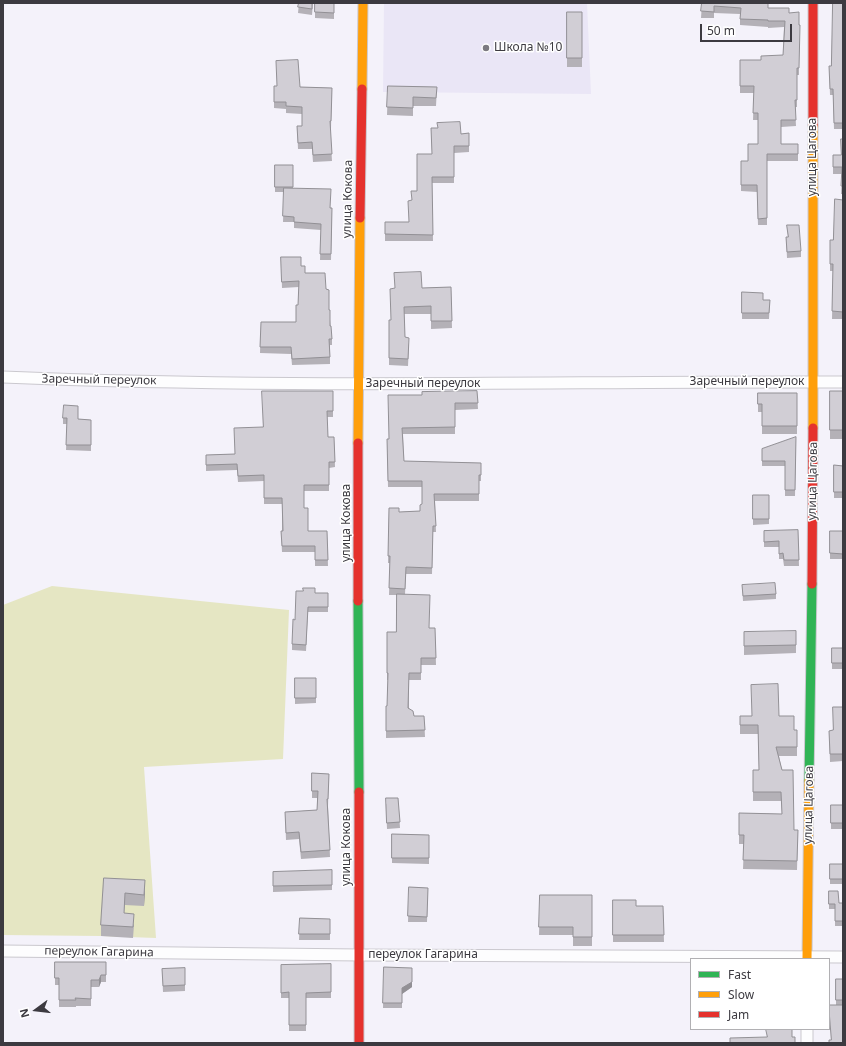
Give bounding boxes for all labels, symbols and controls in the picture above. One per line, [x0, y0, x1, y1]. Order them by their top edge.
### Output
scale bar [702, 16, 794, 42]
text: 50 m [707, 22, 735, 39]
place label: Школа №10 [494, 41, 562, 55]
marker: Школа №10 [481, 43, 491, 53]
street label: улица Цагова [806, 118, 820, 196]
street label: улица Кокова [340, 160, 356, 238]
street label: Заречный переулок [41, 372, 157, 388]
street label: Заречный переулок [690, 375, 804, 389]
street label: Заречный переулок [366, 377, 480, 391]
street label: улица Цагова [805, 442, 821, 520]
street label: улица Кокова [340, 484, 354, 562]
street label: улица Цагова [801, 766, 817, 844]
street label: улица Кокова [340, 808, 354, 886]
street label: переулок Гагарина [44, 944, 154, 960]
street label: переулок Гагарина [368, 948, 478, 962]
legend [690, 958, 830, 1030]
text: Fast [728, 966, 751, 983]
text: Slow [728, 986, 754, 1003]
north arrow [16, 990, 56, 1030]
text: Jam [728, 1006, 749, 1023]
text: N [16, 1007, 32, 1020]

